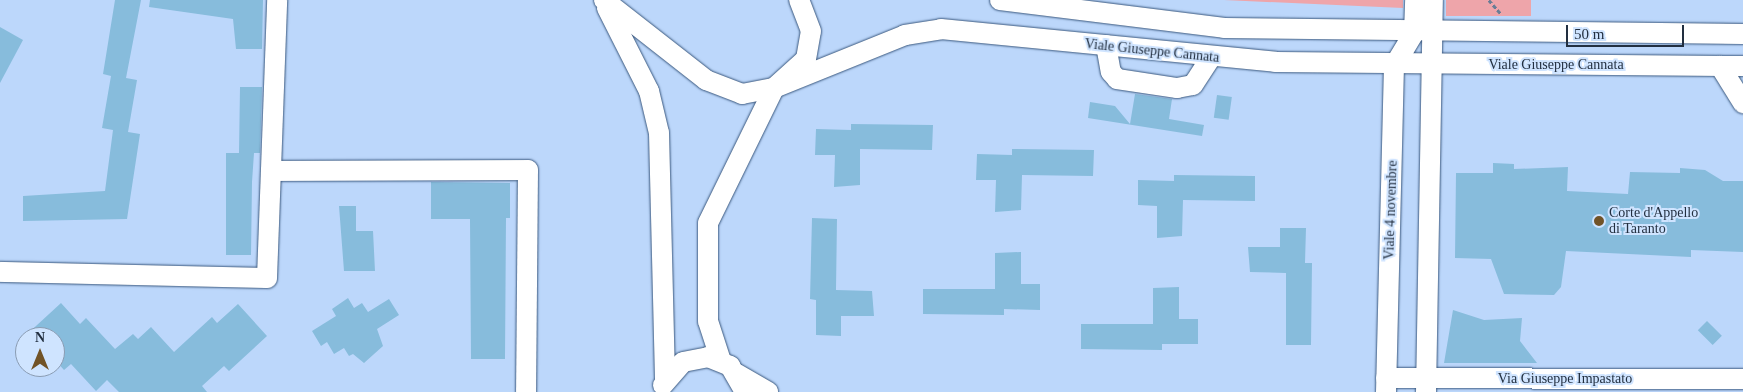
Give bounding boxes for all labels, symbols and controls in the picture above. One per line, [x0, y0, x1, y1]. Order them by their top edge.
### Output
scale bar [1568, 15, 1686, 47]
text: 50 m [1574, 26, 1604, 42]
street label: Viale Giuseppe Cannata [1084, 36, 1220, 66]
street label: Viale Giuseppe Cannata [1488, 57, 1624, 73]
street label: Viale 4 novembre [1381, 160, 1401, 260]
place label: Corte d'Appello di Taranto [1609, 205, 1698, 238]
marker: Corte d'Appello di Taranto [1593, 215, 1605, 227]
north arrow [15, 327, 65, 377]
text: N [35, 330, 45, 345]
street label: Via Giuseppe Impastato [1498, 371, 1632, 387]

